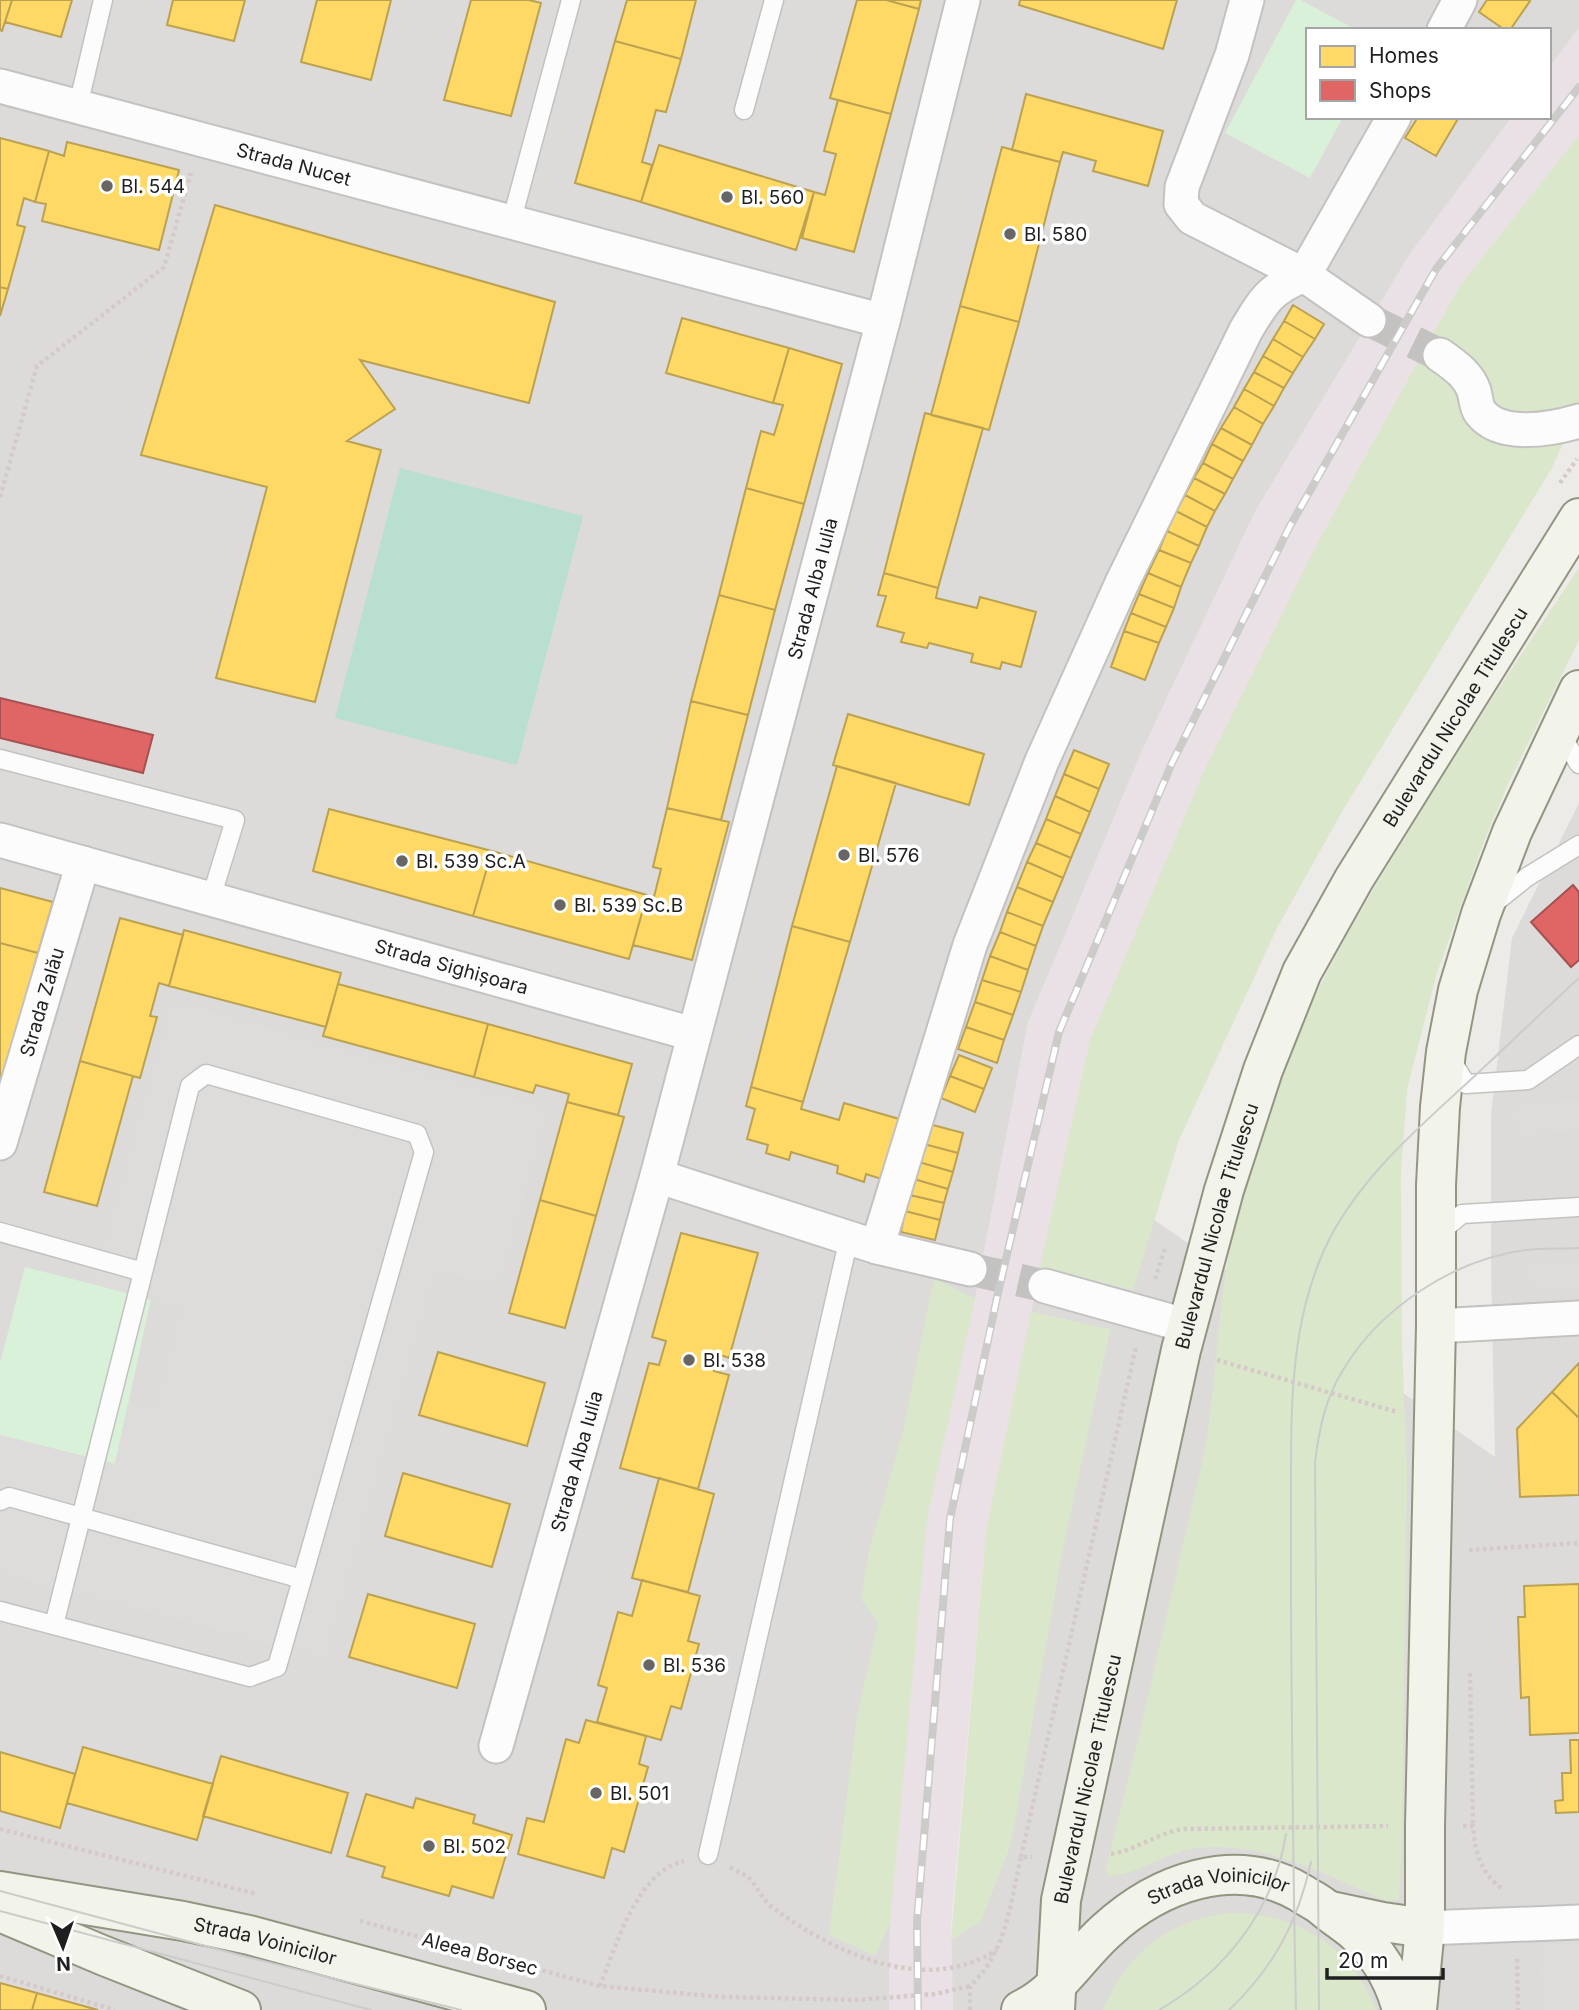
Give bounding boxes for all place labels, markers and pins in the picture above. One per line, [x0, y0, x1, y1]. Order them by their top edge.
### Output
place label: Bl. 544 [121, 175, 185, 198]
marker: Bl. 544 [99, 178, 115, 194]
place label: Bl. 560 [741, 186, 804, 209]
marker: Bl. 560 [719, 189, 735, 205]
place label: Bl. 580 [1024, 223, 1087, 246]
marker: Bl. 580 [1002, 226, 1018, 242]
place label: Bl. 576 [858, 844, 920, 867]
marker: Bl. 576 [836, 847, 852, 863]
place label: Bl. 539 Sc.A [416, 850, 526, 873]
marker: Bl. 539 Sc.A [394, 853, 410, 869]
place label: Bl. 539 Sc.B [574, 894, 683, 917]
marker: Bl. 539 Sc.B [552, 897, 568, 913]
place label: Bl. 538 [703, 1349, 766, 1372]
marker: Bl. 538 [681, 1352, 697, 1368]
place label: Bl. 536 [663, 1654, 726, 1677]
marker: Bl. 536 [641, 1657, 657, 1673]
place label: Bl. 501 [610, 1782, 669, 1805]
marker: Bl. 501 [588, 1785, 604, 1801]
place label: Bl. 502 [443, 1835, 506, 1858]
marker: Bl. 502 [421, 1838, 437, 1854]

